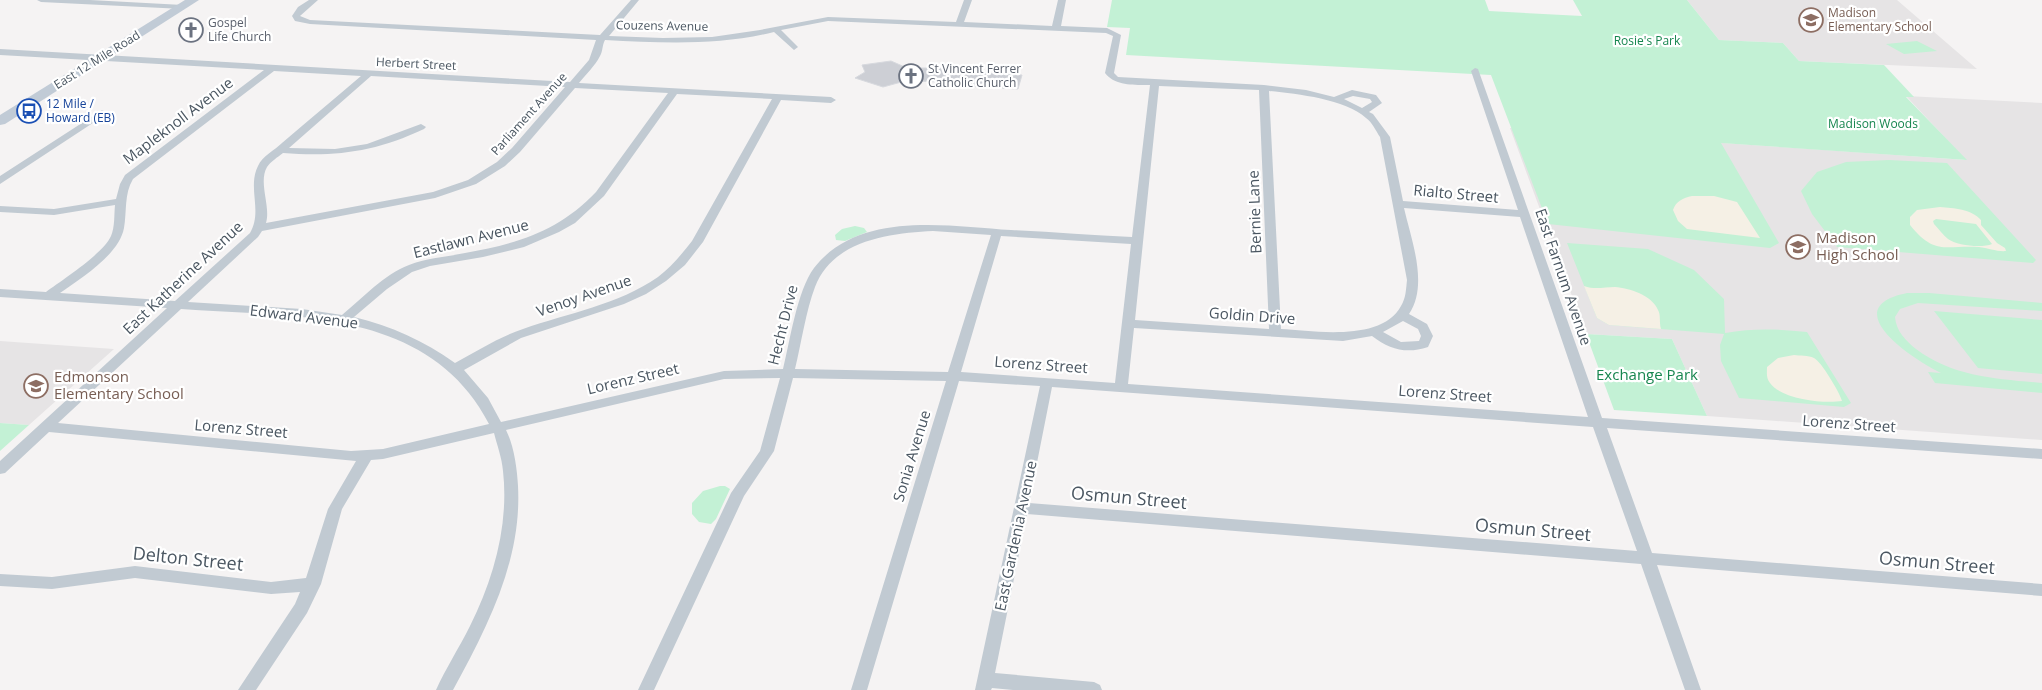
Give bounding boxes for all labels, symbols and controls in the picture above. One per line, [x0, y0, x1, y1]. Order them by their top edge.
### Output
place label: Madison Elementary School [1828, 4, 1932, 35]
school or university icon: Madison Elementary School [1798, 7, 1824, 33]
place label: Gospel Life Church [208, 14, 271, 45]
street label: Couzens Avenue [616, 16, 709, 35]
church icon: Gospel Life Church [178, 17, 204, 43]
street label: East 12 Mile Road [50, 26, 143, 93]
park label: Rosie's Park [1614, 32, 1681, 49]
street label: Herbert Street [375, 53, 457, 74]
place label: St Vincent Ferrer Catholic Church [928, 60, 1021, 91]
church icon: St Vincent Ferrer Catholic Church [898, 63, 924, 89]
street label: Parliament Avenue [487, 68, 571, 159]
street label: Mapleknoll Avenue [118, 72, 237, 168]
place label: 12 Mile / Howard (EB) [46, 95, 115, 126]
bus stop icon: 12 Mile / Howard (EB) [16, 98, 42, 124]
park label: Madison Woods [1828, 115, 1918, 132]
street label: Bernie Lane [1243, 170, 1265, 254]
street label: Rialto Street [1413, 179, 1499, 207]
street label: East Farnum Avenue [1531, 205, 1597, 348]
street label: Eastlawn Avenue [411, 214, 531, 262]
street label: East Katherine Avenue [118, 216, 247, 338]
place label: Madison High School [1816, 227, 1899, 264]
school or university icon: Madison High School [1785, 234, 1811, 260]
street label: Venoy Avenue [534, 269, 634, 321]
street label: Hecht Drive [762, 283, 802, 367]
street label: Edward Avenue [249, 299, 359, 333]
street label: Goldin Drive [1208, 302, 1296, 328]
street label: Lorenz Street [994, 351, 1088, 377]
street label: Lorenz Street [585, 358, 681, 398]
park label: Exchange Park [1596, 364, 1698, 384]
place label: Edmonson Elementary School [54, 366, 184, 403]
school or university icon: Edmonson Elementary School [23, 373, 49, 399]
street label: Lorenz Street [1398, 380, 1492, 406]
street label: Sonia Avenue [888, 408, 934, 504]
street label: Lorenz Street [1802, 410, 1896, 436]
street label: Lorenz Street [194, 414, 288, 442]
street label: East Gardenia Avenue [989, 459, 1041, 613]
street label: Osmun Street [1070, 480, 1188, 514]
street label: Osmun Street [1474, 512, 1592, 546]
street label: Delton Street [132, 540, 245, 576]
street label: Osmun Street [1878, 545, 1996, 579]

